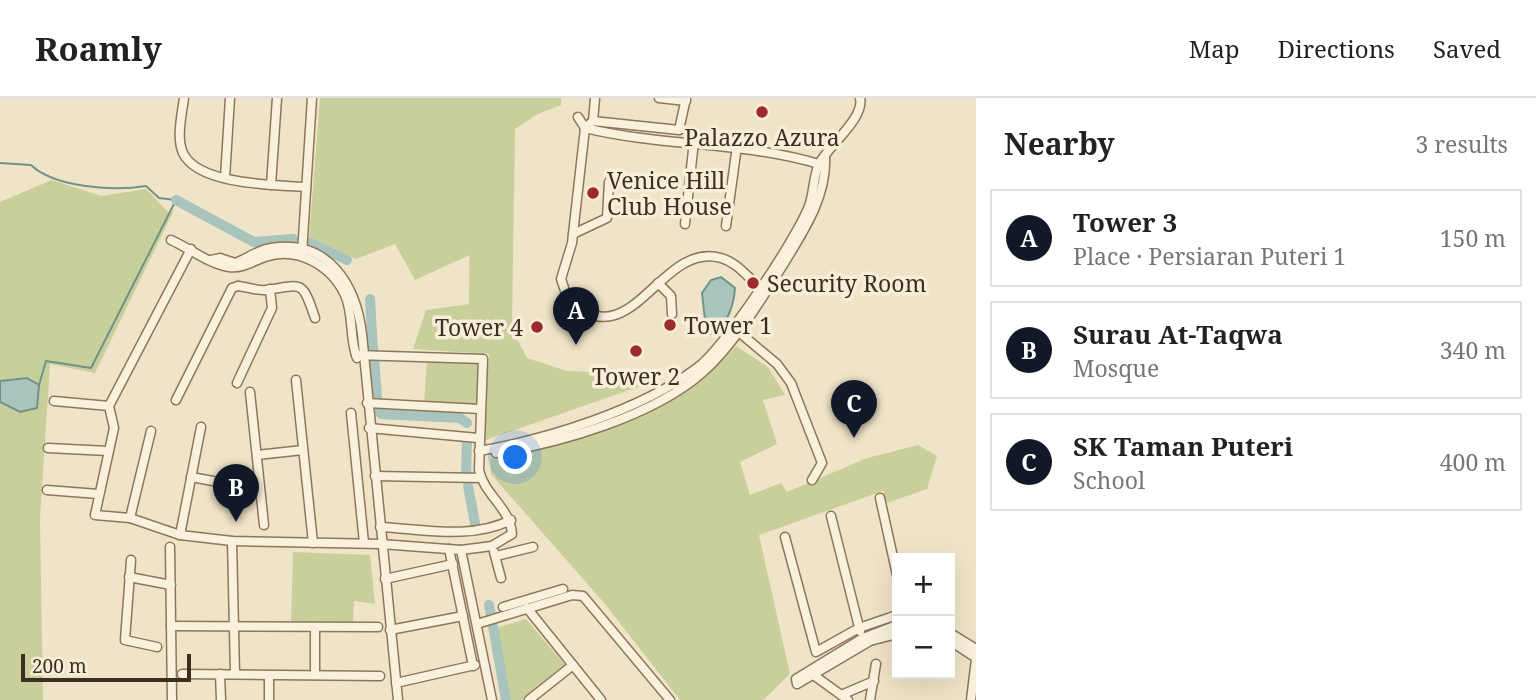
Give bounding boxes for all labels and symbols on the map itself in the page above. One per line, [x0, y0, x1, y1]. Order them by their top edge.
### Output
marker: Palazzo Azura [754, 104, 770, 120]
place label: Palazzo Azura [684, 121, 840, 153]
place label: Venice Hill Club House [607, 164, 732, 222]
marker: Venice Hill Club House [585, 185, 601, 201]
place label: Security Room [767, 267, 927, 299]
marker: Security Room [745, 275, 761, 291]
pin: A [553, 287, 599, 345]
place label: Tower 1 [684, 309, 772, 341]
place label: Tower 4 [435, 311, 523, 343]
marker: Tower 1 [662, 317, 678, 333]
marker: Tower 4 [529, 319, 545, 335]
marker: Tower 2 [628, 343, 644, 359]
place label: Tower 2 [592, 360, 680, 392]
pin: C [831, 380, 877, 438]
your location [498, 440, 532, 474]
pin: B [213, 464, 259, 522]
scale bar [21, 651, 191, 683]

